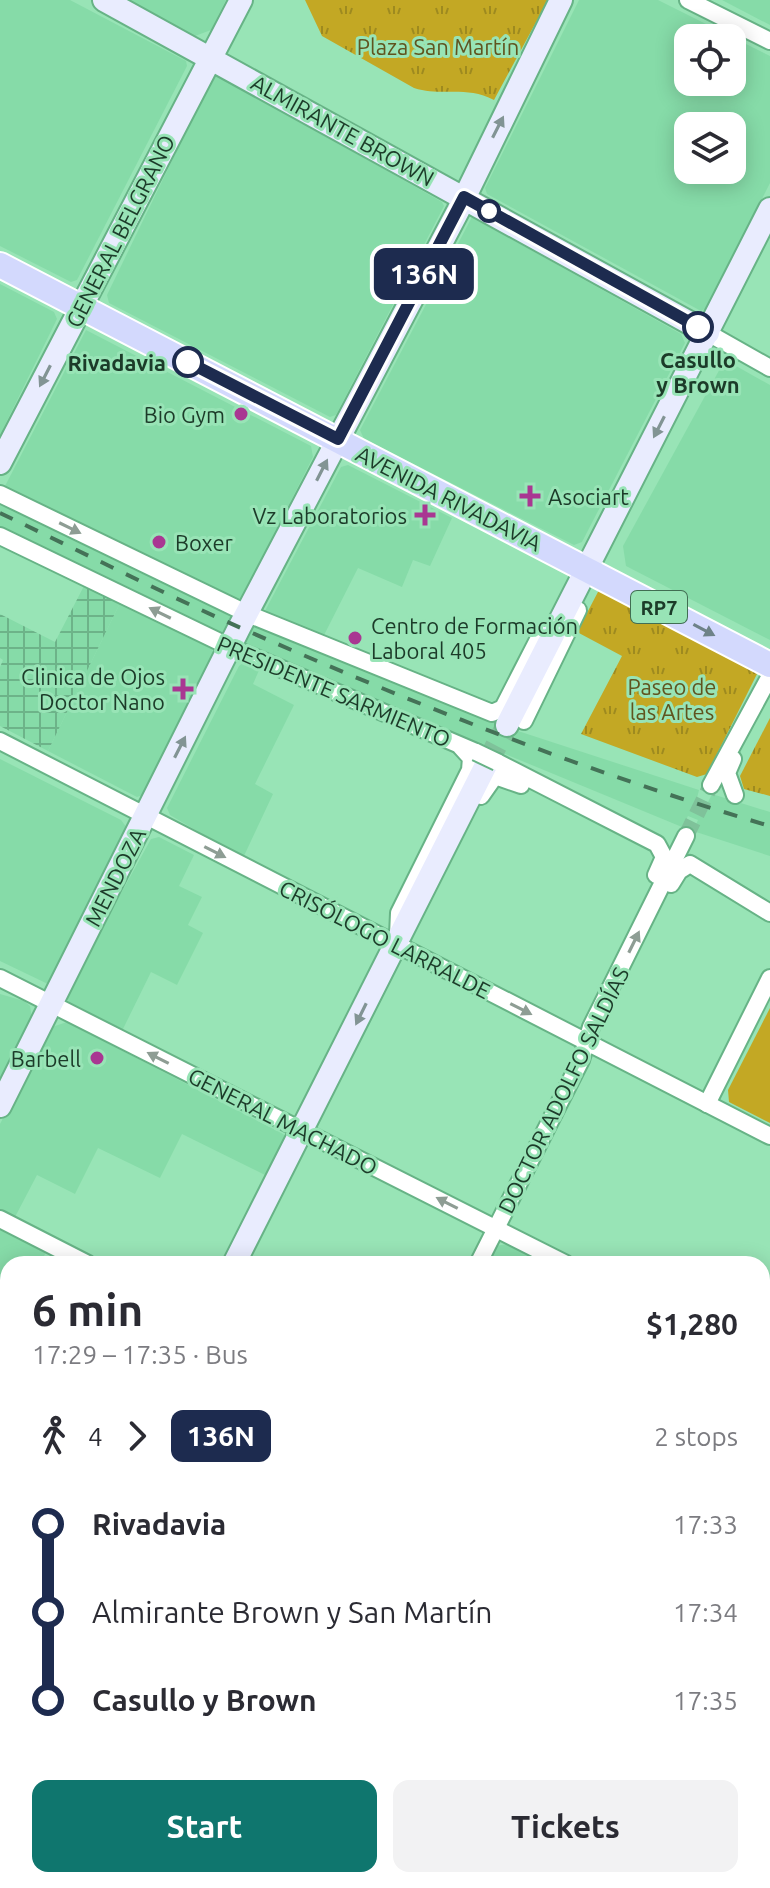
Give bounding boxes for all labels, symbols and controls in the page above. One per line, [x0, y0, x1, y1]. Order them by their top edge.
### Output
map controls [674, 24, 746, 184]
button: locate [674, 24, 746, 96]
park label: Plaza San Martín [357, 34, 519, 59]
street label: ALMIRANTE BROWN [247, 69, 439, 191]
button: layers [674, 112, 746, 184]
one-way arrow [492, 115, 505, 138]
street label: GENERAL BELGRANO [61, 131, 179, 331]
unlabelled marker [478, 200, 500, 222]
line badge: 136N [368, 248, 480, 300]
text: 136N [390, 258, 458, 289]
marker: Casullo y Brown [683, 312, 713, 342]
marker: Rivadavia [173, 347, 203, 377]
place label: Casullo y Brown [656, 347, 740, 397]
place label: Rivadavia [67, 350, 166, 375]
one-way arrow [39, 365, 53, 387]
place label: Bio Gym [144, 402, 225, 427]
marker: Bio Gym [232, 405, 250, 423]
one-way arrow [652, 416, 666, 439]
street label: AVENIDA RIVADAVIA [352, 440, 546, 556]
one-way arrow [315, 458, 329, 481]
place label: Asociart [548, 484, 629, 509]
marker: Asociart [519, 485, 541, 507]
place label: Vz Laboratorios [252, 503, 407, 528]
marker: Vz Laboratorios [414, 504, 436, 526]
one-way arrow [59, 521, 82, 535]
place label: Boxer [175, 530, 234, 555]
marker: Boxer [150, 533, 168, 551]
road number: RP7 [631, 591, 687, 623]
one-way arrow [148, 606, 171, 620]
place label: Centro de Formación Laboral 405 [371, 613, 578, 663]
one-way arrow [693, 624, 716, 637]
marker: Centro de Formación Laboral 405 [346, 629, 364, 647]
street label: PRESIDENTE SARMIENTO [214, 630, 454, 752]
place label: Clinica de Ojos Doctor Nano [21, 664, 165, 714]
park label: Paseo de las Artes [628, 674, 716, 724]
marker: Clinica de Ojos Doctor Nano [172, 678, 194, 700]
one-way arrow [173, 735, 187, 758]
street label: MENDOZA [80, 823, 151, 930]
one-way arrow [203, 846, 226, 859]
street label: CRISÓLOGO LARRALDE [275, 874, 495, 1003]
one-way arrow [627, 931, 640, 954]
street label: DOCTOR ADOLFO SALDÍAS [492, 963, 633, 1217]
one-way arrow [510, 1002, 532, 1016]
one-way arrow [354, 1003, 367, 1026]
place label: Barbell [11, 1046, 81, 1071]
marker: Barbell [88, 1049, 106, 1067]
one-way arrow [147, 1051, 170, 1064]
street label: GENERAL MACHADO [184, 1062, 382, 1180]
one-way arrow [435, 1196, 458, 1210]
text: 6 min [32, 1285, 143, 1334]
text: $1,280 [646, 1307, 738, 1341]
text: 17:29 – 17:35 · Bus [32, 1340, 248, 1369]
icon: walk [32, 1414, 76, 1458]
icon: forward [115, 1414, 159, 1458]
text: 136N [187, 1420, 255, 1451]
text: 4 [88, 1422, 103, 1451]
text: 2 stops [654, 1422, 738, 1451]
text: Rivadavia [92, 1507, 226, 1541]
text: 17:33 [673, 1510, 738, 1539]
text: Almirante Brown y San Martín [92, 1595, 492, 1629]
text: 17:34 [673, 1598, 738, 1627]
text: Casullo y Brown [92, 1683, 317, 1717]
text: 17:35 [673, 1686, 738, 1715]
button: Start [32, 1780, 377, 1872]
button: Tickets [393, 1780, 738, 1872]

